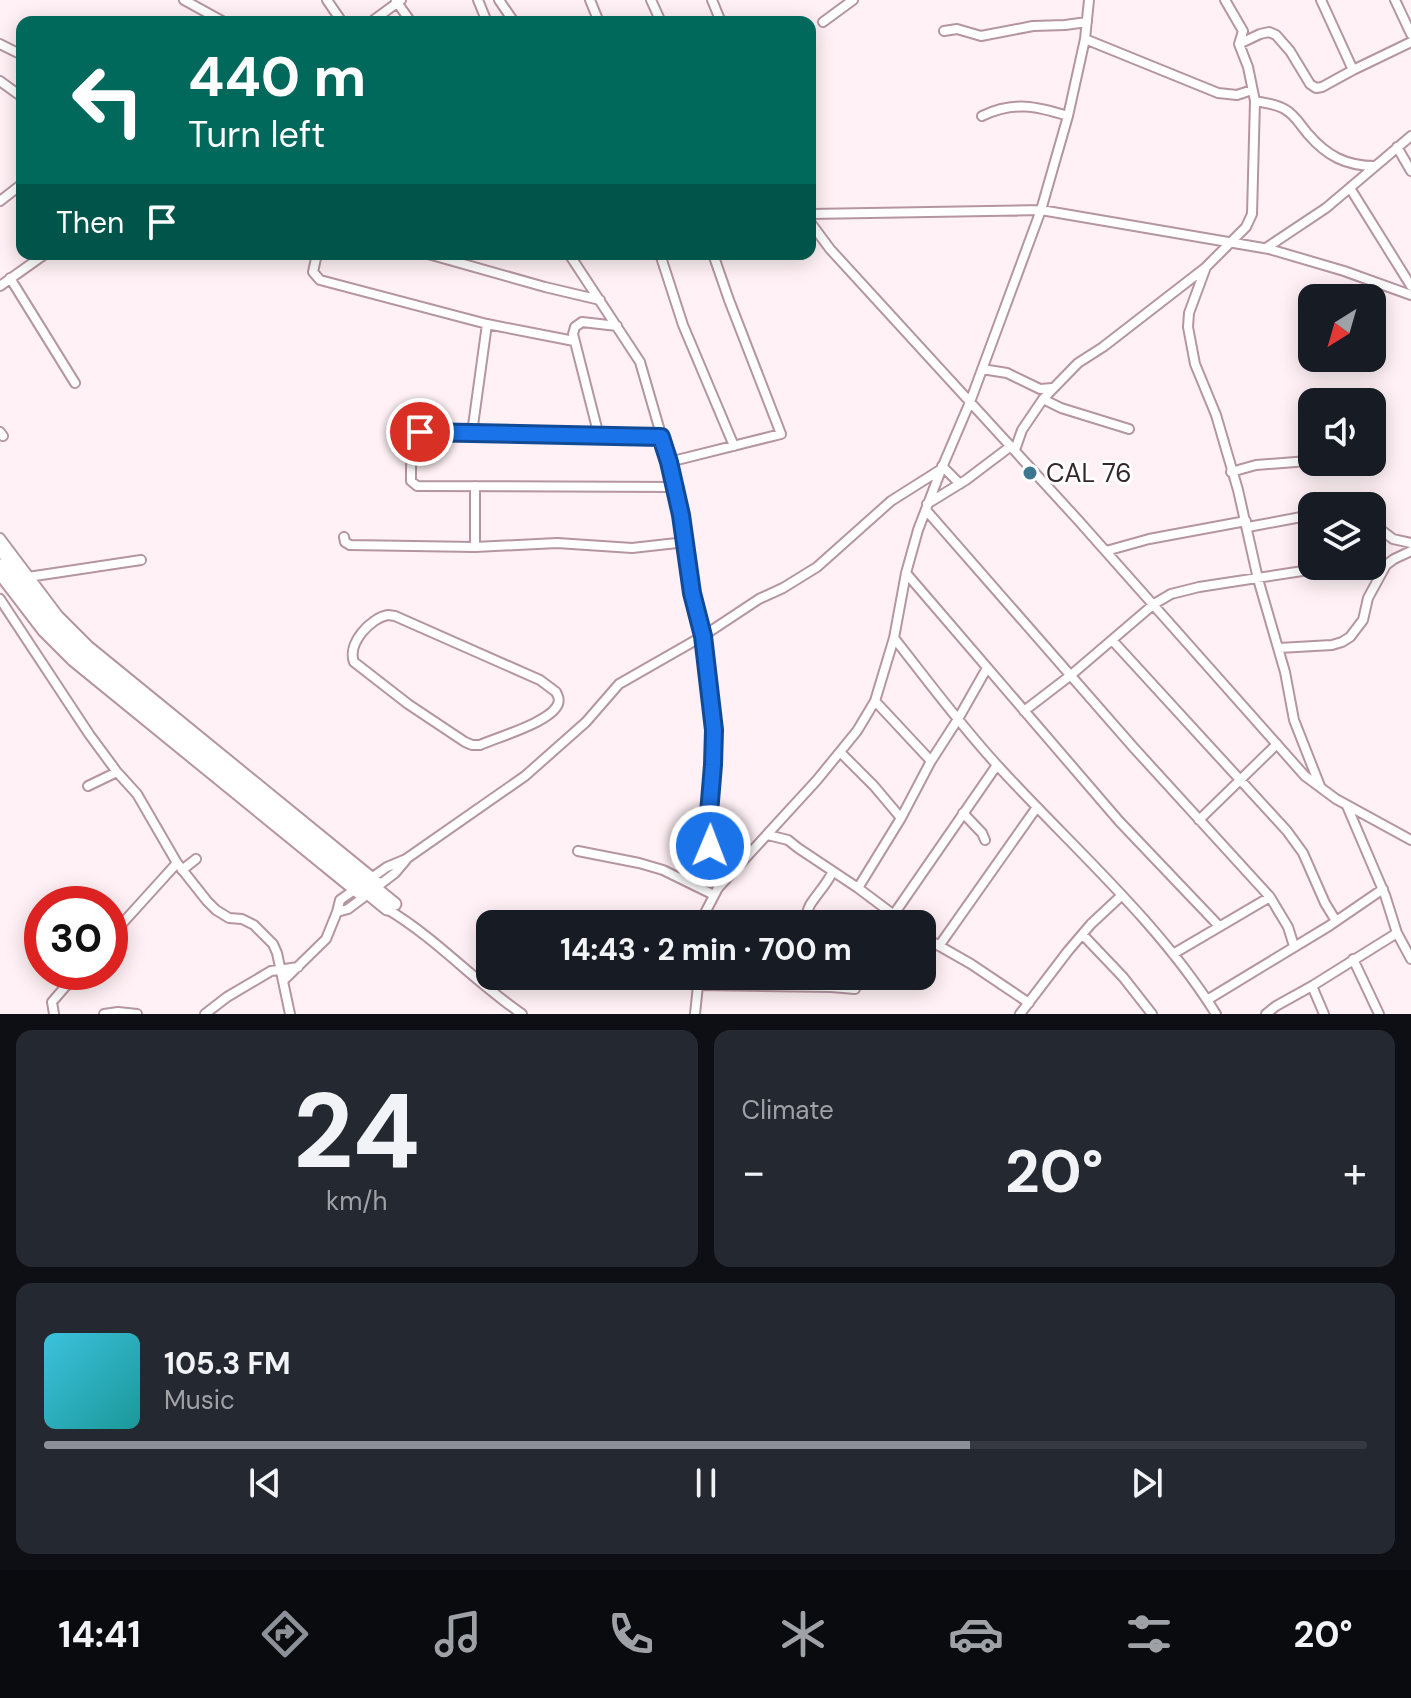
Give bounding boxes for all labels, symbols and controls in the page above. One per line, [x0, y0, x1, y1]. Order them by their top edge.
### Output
text: 440 m [188, 40, 366, 113]
icon: left [56, 48, 160, 152]
text: Turn left [188, 111, 325, 158]
icon: arrive [140, 200, 184, 244]
text: Then [56, 203, 124, 242]
north arrow [1298, 284, 1386, 372]
map controls [1298, 284, 1386, 580]
button: sound [1298, 388, 1386, 476]
pin [386, 398, 454, 466]
icon: arrive [398, 410, 442, 454]
place label: CAL 76 [1046, 456, 1132, 490]
marker: CAL 76 [1021, 464, 1039, 482]
button: layers [1298, 492, 1386, 580]
position arrow [668, 804, 752, 888]
speed limit sign: 30 [24, 886, 128, 990]
text: 14:43 · 2 min · 700 m [560, 930, 852, 969]
text: 24 [293, 1064, 420, 1199]
text: Climate [742, 1093, 834, 1127]
text: 20° [1005, 1132, 1103, 1211]
text: − [742, 1143, 766, 1201]
text: + [1343, 1143, 1367, 1201]
text: km/h [326, 1184, 387, 1218]
text: 105.3 FM [164, 1344, 291, 1383]
text: Music [164, 1383, 235, 1417]
icon: previous [243, 1461, 287, 1505]
icon: pause [684, 1461, 728, 1505]
icon: next [1125, 1461, 1169, 1505]
icon: directions [257, 1606, 313, 1662]
icon: music [430, 1606, 486, 1662]
icon: phone [603, 1606, 659, 1662]
icon: climate [775, 1606, 831, 1662]
icon: car [948, 1606, 1004, 1662]
icon: filters [1121, 1606, 1177, 1662]
text: 14:41 [58, 1611, 141, 1658]
text: 20° [1294, 1611, 1353, 1658]

